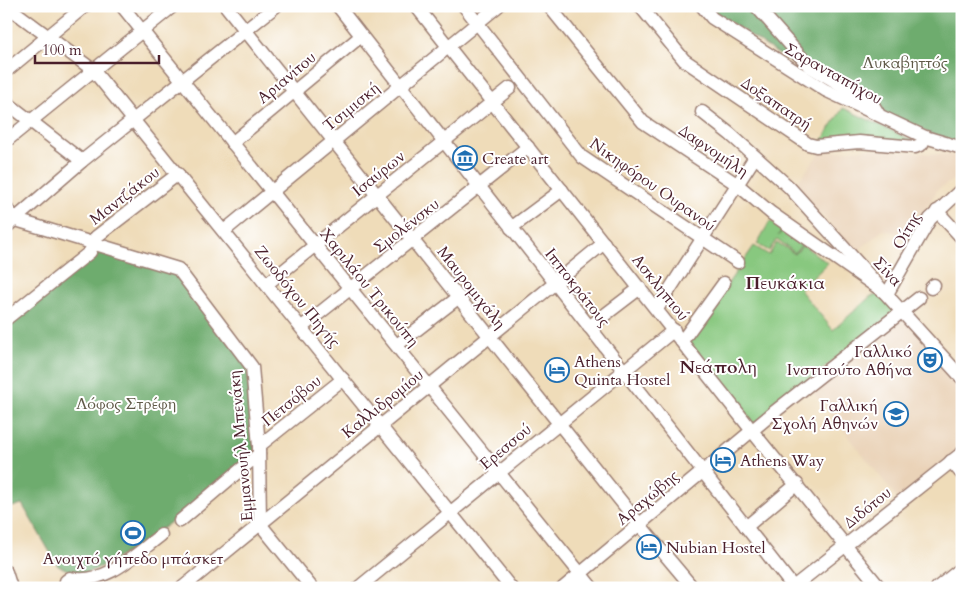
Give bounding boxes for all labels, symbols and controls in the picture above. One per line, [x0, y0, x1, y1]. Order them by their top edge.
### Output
scale bar [35, 32, 159, 64]
street label: Σαρανταπήχου [781, 38, 886, 110]
text: 100 m [42, 40, 82, 60]
street label: Αριανίτου [252, 47, 321, 109]
park label: Λυκαβηττός [863, 52, 948, 74]
street label: Δοξαπατρή [737, 72, 816, 136]
street label: Τσιμισκή [318, 77, 385, 137]
street label: Δαφνομήλη [674, 119, 753, 182]
street label: Νικηφόρου Ουρανού [585, 133, 720, 237]
museum icon: Create art [452, 145, 478, 171]
street label: Ισαύρων [348, 146, 410, 202]
place label: Create art [482, 148, 549, 170]
street label: Μαντζάκου [85, 161, 164, 230]
street label: Σμολένσκυ [369, 193, 444, 258]
street label: Οίτης [887, 207, 927, 253]
street label: Χαριλάου Τρικούπη [315, 224, 424, 352]
street label: Ζωοδόχου Πηγής [249, 241, 345, 353]
street label: Μαυρομιχάλη [432, 242, 511, 334]
street label: Ιπποκράτους [539, 244, 615, 332]
street label: Ασκληπιού [627, 250, 694, 326]
street label: Σίνα [868, 252, 907, 292]
district label: Πευκάκια [745, 271, 825, 296]
place label: Γαλλικό Ινστιτούτο Αθήνα [787, 341, 912, 381]
theatre icon: Γαλλικό Ινστιτούτο Αθήνα [917, 347, 943, 373]
place label: Athens Quinta Hostel [574, 351, 670, 391]
district label: Νεάπολη [679, 355, 757, 380]
hotel icon: Athens Quinta Hostel [544, 357, 570, 383]
street label: Καλλιδρομίου [337, 364, 428, 444]
street label: Εμμανουήλ Μπενάκη [223, 370, 259, 522]
street label: Πετσόβου [257, 370, 326, 432]
park label: Λόφος Στρέφη [76, 393, 176, 415]
place label: Γαλλική Σχολή Αθηνών [772, 395, 878, 435]
school or university icon: Γαλλική Σχολή Αθηνών [883, 401, 909, 427]
street label: Ερεσσού [475, 419, 536, 475]
hotel icon: Athens Way [710, 447, 736, 473]
place label: Athens Way [740, 450, 825, 472]
street label: Αραχώβης [612, 465, 684, 530]
street label: Διδότου [839, 482, 896, 534]
sports icon: Ανοιχτό γήπεδο μπάσκετ [120, 520, 146, 546]
hotel icon: Nubian Hostel [636, 534, 662, 560]
place label: Nubian Hostel [666, 537, 766, 559]
place label: Ανοιχτό γήπεδο μπάσκετ [43, 548, 224, 570]

